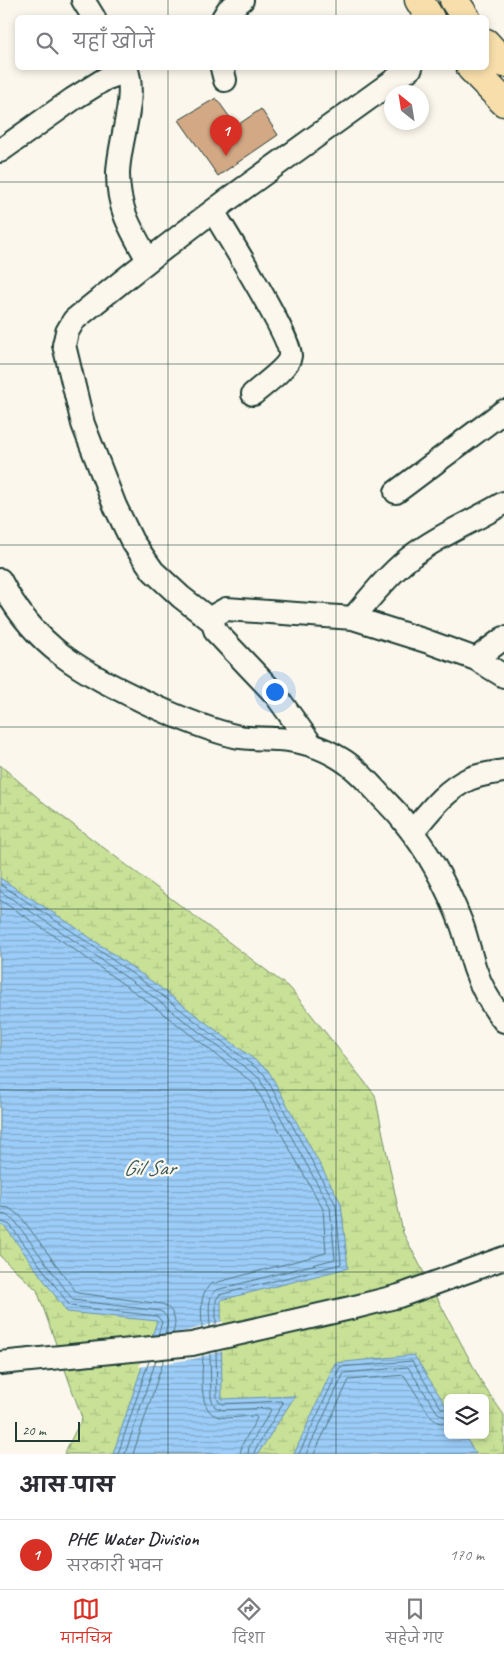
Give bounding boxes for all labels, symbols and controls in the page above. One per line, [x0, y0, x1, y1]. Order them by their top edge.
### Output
search box [15, 15, 489, 70]
icon: search [33, 29, 61, 57]
text: यहाँ खोजें [73, 30, 154, 54]
north arrow [384, 85, 429, 130]
pin: 1 [210, 115, 242, 156]
your location [262, 679, 288, 705]
water label: Gil Sar [123, 1154, 178, 1182]
map controls [444, 1394, 489, 1439]
button: layers [444, 1394, 489, 1439]
scale bar [15, 1419, 80, 1442]
text: 20 m [22, 1422, 46, 1439]
text: आस-पास [20, 1472, 114, 1498]
text: PHE Water Division [67, 1527, 199, 1551]
text: 1 [32, 1545, 40, 1565]
text: 170 m [450, 1545, 484, 1565]
text: सरकारी भवन [67, 1556, 162, 1576]
tab: मानचित्र [60, 1595, 112, 1654]
tab: दिशा [233, 1595, 265, 1654]
tab: सहेजे गए [386, 1595, 444, 1654]

